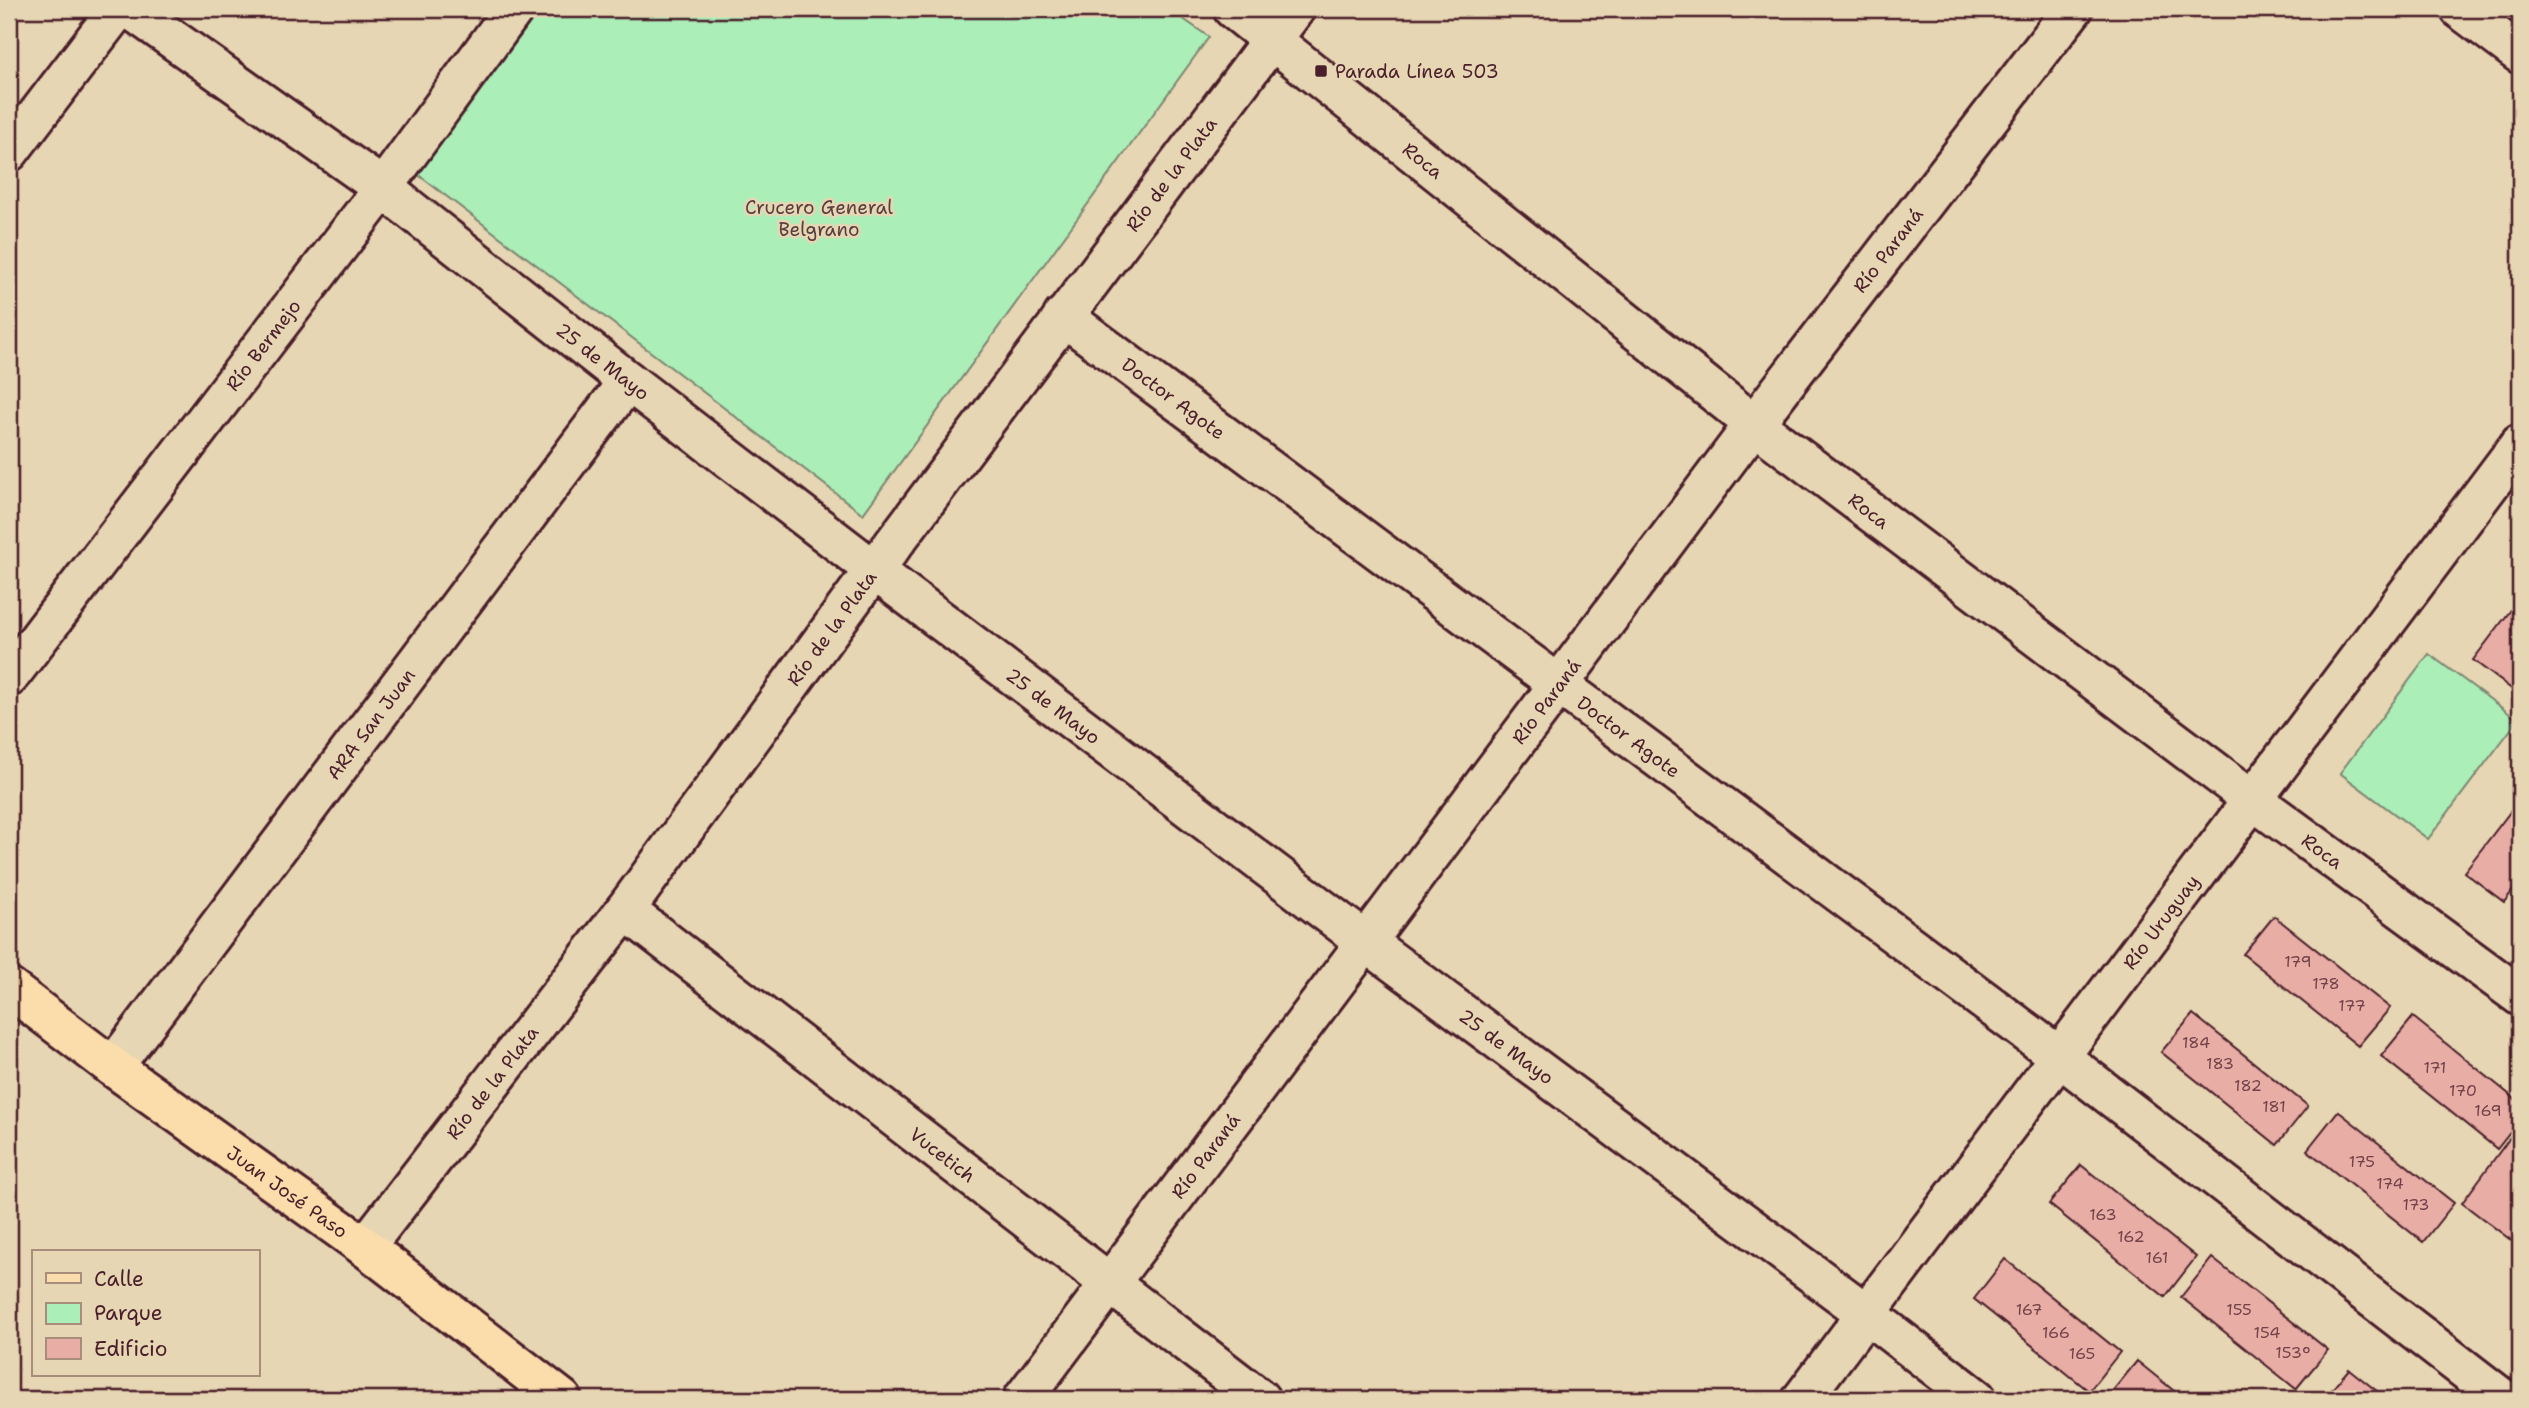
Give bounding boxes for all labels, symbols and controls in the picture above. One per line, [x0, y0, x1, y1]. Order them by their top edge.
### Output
place label: Parada Línea 503 [1335, 59, 1499, 84]
marker: Parada Línea 503 [1313, 63, 1329, 79]
street label: Río de la Plata [1120, 112, 1222, 236]
street label: Roca [1398, 137, 1449, 184]
park label: Crucero General Belgrano [745, 195, 893, 242]
street label: Río Paraná [1847, 202, 1928, 298]
street label: Río Bermejo [220, 294, 306, 396]
street label: 25 de Mayo [551, 317, 655, 406]
street label: Doctor Agote [1117, 352, 1230, 445]
street label: Roca [1843, 487, 1895, 534]
street label: Río de la Plata [781, 565, 882, 691]
street label: Río Paraná [1506, 653, 1586, 749]
street label: 25 de Mayo [1001, 662, 1106, 749]
street label: ARA San Juan [321, 663, 420, 784]
street label: Doctor Agote [1572, 690, 1686, 783]
street label: Roca [2297, 828, 2348, 874]
street label: Río Uruguay [2117, 869, 2205, 974]
house number: 179 [2284, 951, 2312, 972]
house number: 178 [2312, 973, 2340, 994]
house number: 177 [2338, 995, 2366, 1016]
street label: 25 de Mayo [1454, 1003, 1559, 1090]
street label: Río de la Plata [440, 1020, 544, 1144]
house number: 184 [2182, 1032, 2210, 1053]
house number: 183 [2206, 1053, 2234, 1074]
house number: 171 [2424, 1057, 2446, 1078]
house number: 182 [2234, 1075, 2262, 1096]
house number: 170 [2449, 1080, 2477, 1101]
house number: 181 [2262, 1096, 2286, 1117]
house number: 169 [2474, 1100, 2502, 1121]
street label: Río Paraná [1165, 1108, 1246, 1204]
street label: Vucetich [905, 1121, 981, 1188]
street label: Juan José Paso [222, 1140, 353, 1243]
house number: 175 [2349, 1151, 2375, 1172]
house number: 174 [2376, 1173, 2404, 1194]
house number: 173 [2402, 1194, 2430, 1215]
house number: 163 [2089, 1204, 2117, 1225]
house number: 162 [2117, 1226, 2145, 1247]
house number: 161 [2146, 1247, 2168, 1268]
legend [32, 1250, 259, 1376]
text: Calle [94, 1265, 144, 1293]
text: Parque [94, 1299, 163, 1327]
house number: 167 [2016, 1299, 2042, 1320]
house number: 155 [2226, 1299, 2252, 1320]
house number: 166 [2042, 1322, 2070, 1343]
house number: 154 [2253, 1322, 2281, 1343]
text: Edificio [94, 1335, 167, 1363]
house number: 153º [2275, 1342, 2311, 1363]
house number: 165 [2069, 1343, 2095, 1364]

